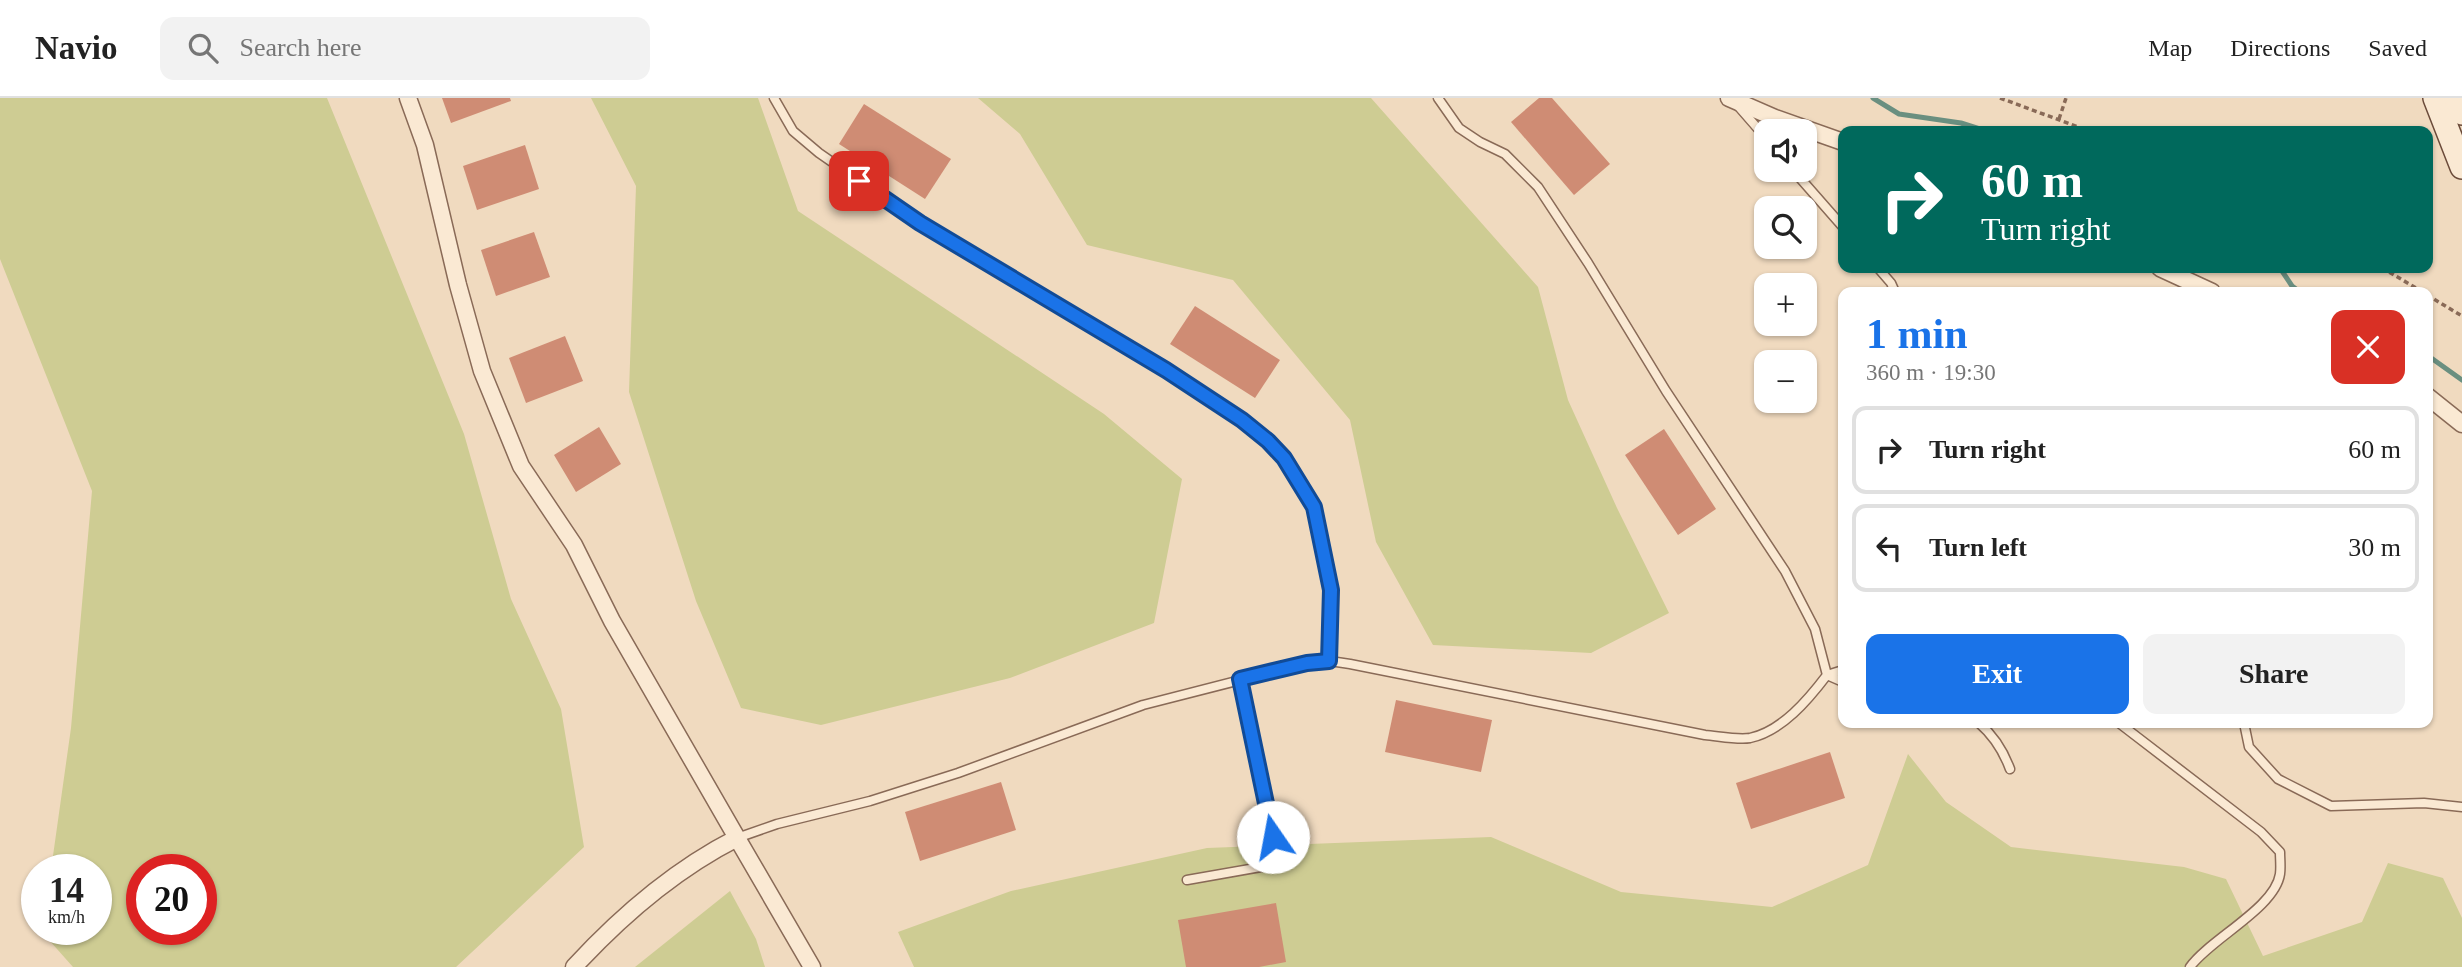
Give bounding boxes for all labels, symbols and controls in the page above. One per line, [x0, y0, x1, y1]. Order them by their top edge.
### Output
search box [160, 17, 650, 80]
icon: search [184, 29, 222, 67]
text: Navio [35, 30, 118, 66]
text: Search here [240, 33, 361, 62]
text: Map [2148, 35, 2192, 61]
text: Directions [2230, 35, 2330, 61]
text: Saved [2368, 35, 2427, 61]
map controls [1754, 119, 1817, 413]
button: sound [1754, 119, 1817, 182]
pin [829, 151, 889, 211]
text: 60 m [1981, 153, 2083, 208]
icon: right [1866, 154, 1957, 245]
icon: arrive [840, 162, 878, 200]
button: search [1754, 196, 1817, 259]
text: Turn right [1981, 211, 2111, 247]
button: + [1754, 273, 1817, 336]
button: close [2331, 310, 2405, 384]
text: 1 min [1866, 311, 1968, 357]
button: − [1754, 350, 1817, 413]
text: 360 m · 19:30 [1866, 360, 1996, 385]
icon: right [1870, 431, 1908, 469]
text: Turn right [1929, 435, 2046, 464]
text: 60 m [2348, 435, 2401, 464]
icon: left [1870, 529, 1908, 567]
text: Turn left [1929, 533, 2027, 562]
text: 30 m [2348, 533, 2401, 562]
button: Exit [1866, 634, 2129, 714]
button: Share [2143, 634, 2405, 714]
position arrow [1236, 800, 1310, 874]
speed limit sign: 20 [126, 854, 217, 945]
text: 14 [49, 871, 84, 910]
text: km/h [48, 907, 85, 927]

